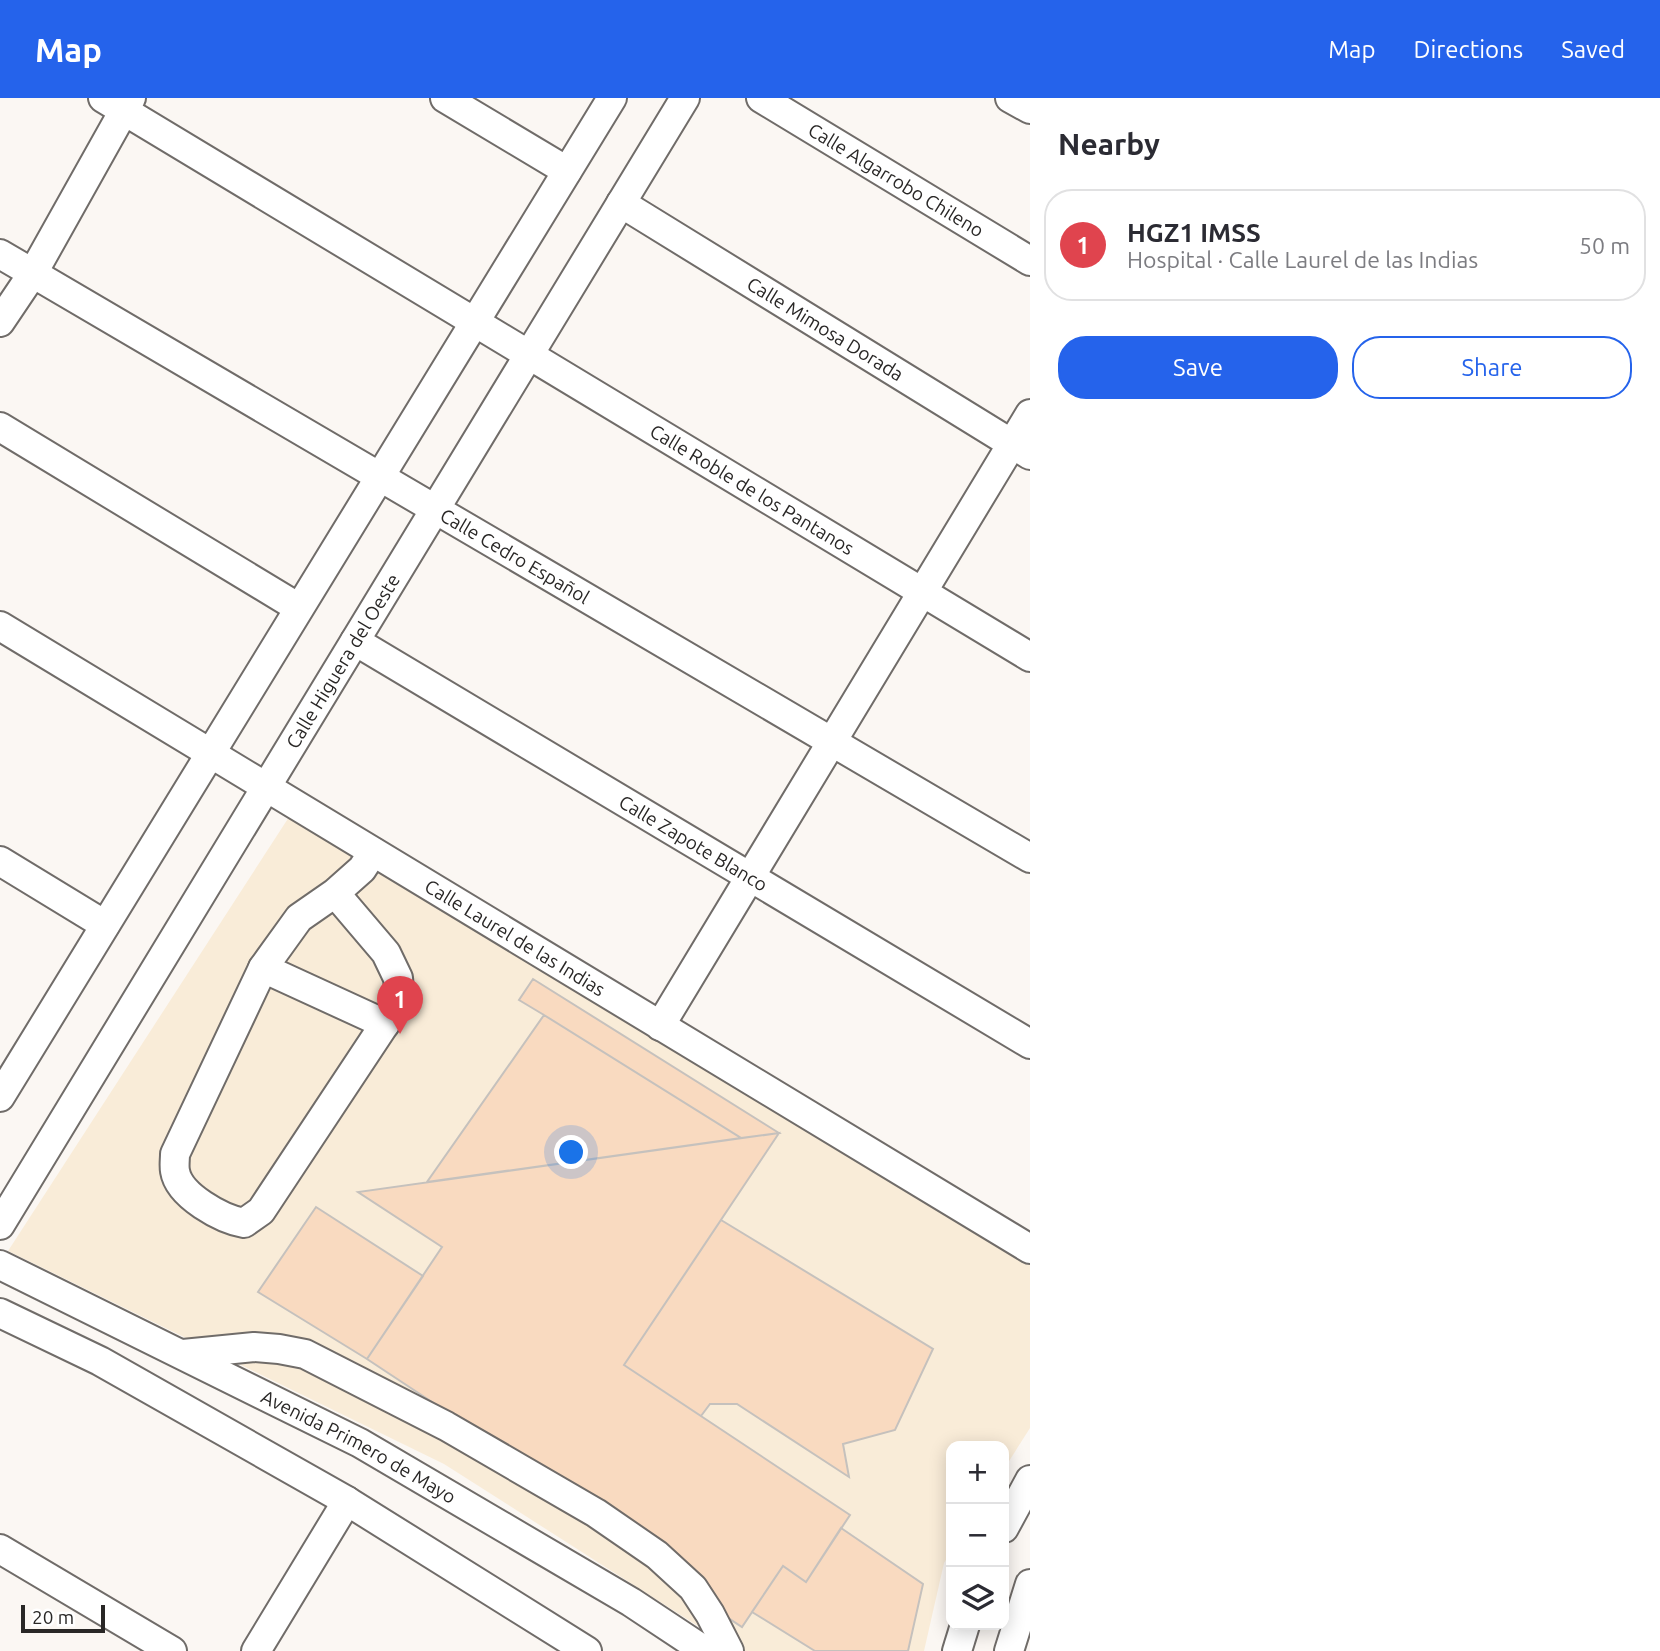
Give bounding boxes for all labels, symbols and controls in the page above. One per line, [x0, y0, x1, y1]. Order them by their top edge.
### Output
text: Map [35, 31, 102, 68]
text: Map [1328, 36, 1375, 63]
text: Directions [1413, 36, 1523, 63]
text: Saved [1561, 36, 1625, 63]
street label: Calle Algarrobo Chileno [804, 118, 988, 241]
text: Nearby [1058, 127, 1160, 161]
text: HGZ1 IMSS [1127, 218, 1261, 247]
text: 1 [1077, 233, 1089, 258]
text: 50 m [1579, 233, 1630, 258]
text: Hospital · Calle Laurel de las Indias [1127, 247, 1478, 272]
street label: Calle Mimosa Dorada [743, 272, 908, 385]
button: Save [1058, 336, 1338, 399]
button: Share [1352, 336, 1632, 399]
street label: Calle Roble de los Pantanos [646, 420, 858, 559]
street label: Calle Cedro Español [437, 504, 593, 608]
street label: Calle Higuera del Oeste [281, 570, 404, 752]
street label: Calle Zapote Blanco [615, 790, 772, 896]
street label: Calle Laurel de las Indias [421, 875, 609, 1000]
pin: 1 [377, 976, 423, 1034]
your location [554, 1135, 588, 1169]
street label: Avenida Primero de Mayo [258, 1385, 460, 1508]
map controls [946, 1441, 1009, 1630]
button: + [946, 1441, 1009, 1504]
button: − [946, 1504, 1009, 1567]
button: layers [946, 1567, 1009, 1630]
scale bar [21, 1602, 105, 1634]
text: 20 m [32, 1606, 74, 1628]

